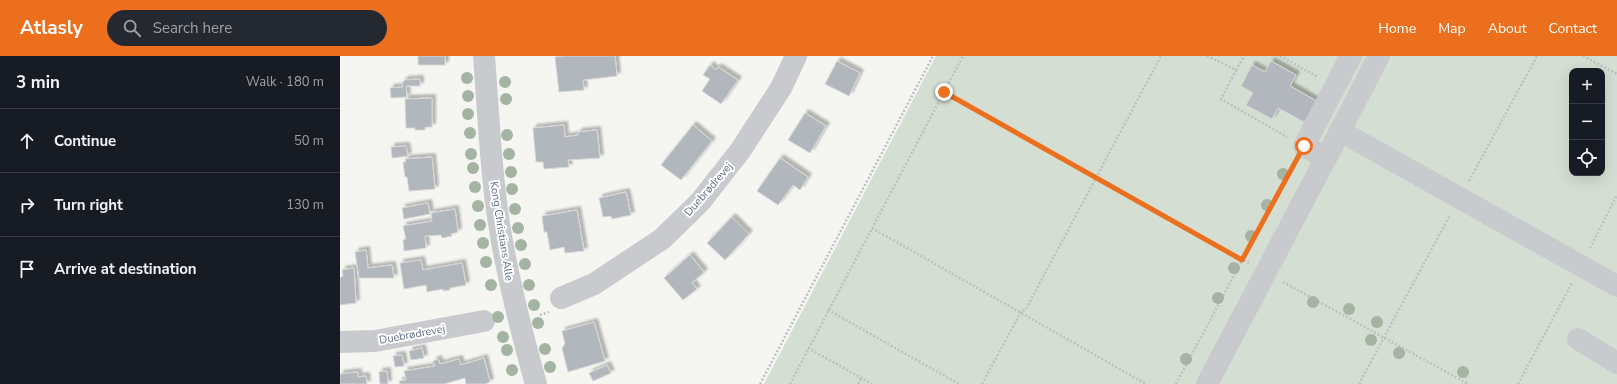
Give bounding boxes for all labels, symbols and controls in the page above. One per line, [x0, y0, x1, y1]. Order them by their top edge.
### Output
search box [107, 10, 387, 46]
text: Atlasly [20, 15, 83, 41]
icon: search [121, 17, 143, 39]
text: Search here [153, 18, 232, 38]
text: Home [1378, 19, 1416, 38]
text: Map [1438, 19, 1466, 38]
text: About [1488, 19, 1527, 38]
text: Contact [1549, 19, 1597, 38]
map controls [1569, 68, 1605, 176]
button: + [1569, 68, 1605, 104]
text: 3 min [16, 71, 60, 94]
text: Walk · 180 m [246, 73, 324, 91]
route end [935, 83, 953, 101]
button: − [1569, 104, 1605, 140]
icon: ahead [16, 130, 38, 152]
text: Continue [54, 131, 116, 151]
text: 50 m [294, 132, 324, 150]
route start [1295, 137, 1313, 155]
button: locate [1569, 140, 1605, 176]
street label: Duebrødrevej [681, 159, 736, 219]
street label: Kong Christians Alle [486, 180, 517, 282]
icon: right [16, 194, 38, 216]
text: Turn right [54, 195, 123, 215]
text: 130 m [286, 196, 324, 214]
icon: arrive [16, 258, 38, 280]
text: Arrive at destination [54, 259, 197, 279]
street label: Duebrødrevej [378, 321, 446, 348]

